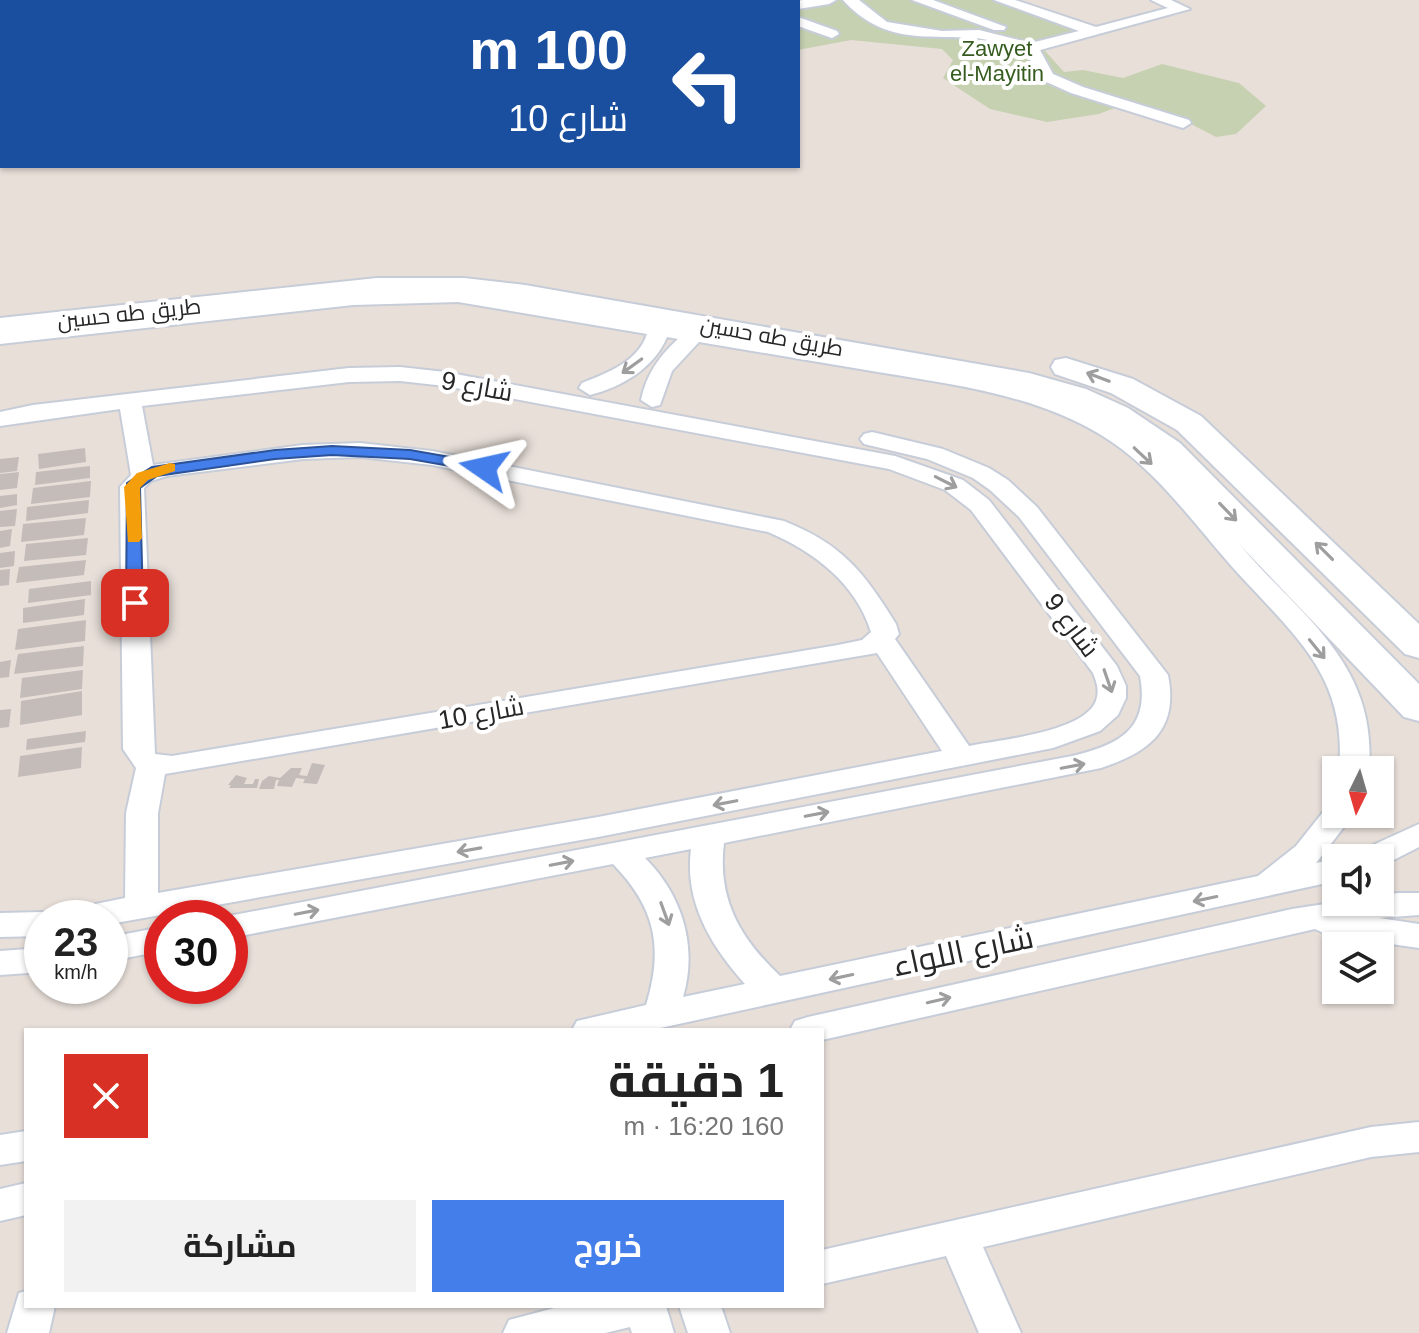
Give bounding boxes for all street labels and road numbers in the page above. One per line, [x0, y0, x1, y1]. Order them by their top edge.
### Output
street label: طريق طه حسين [56, 294, 202, 334]
street label: طريق طه حسين [698, 312, 845, 362]
street label: شارع 9 [439, 365, 515, 409]
street label: شارع 9 [1037, 587, 1106, 664]
street label: شارع 10 [436, 691, 527, 737]
street label: شارع اللواء [890, 919, 1037, 987]

